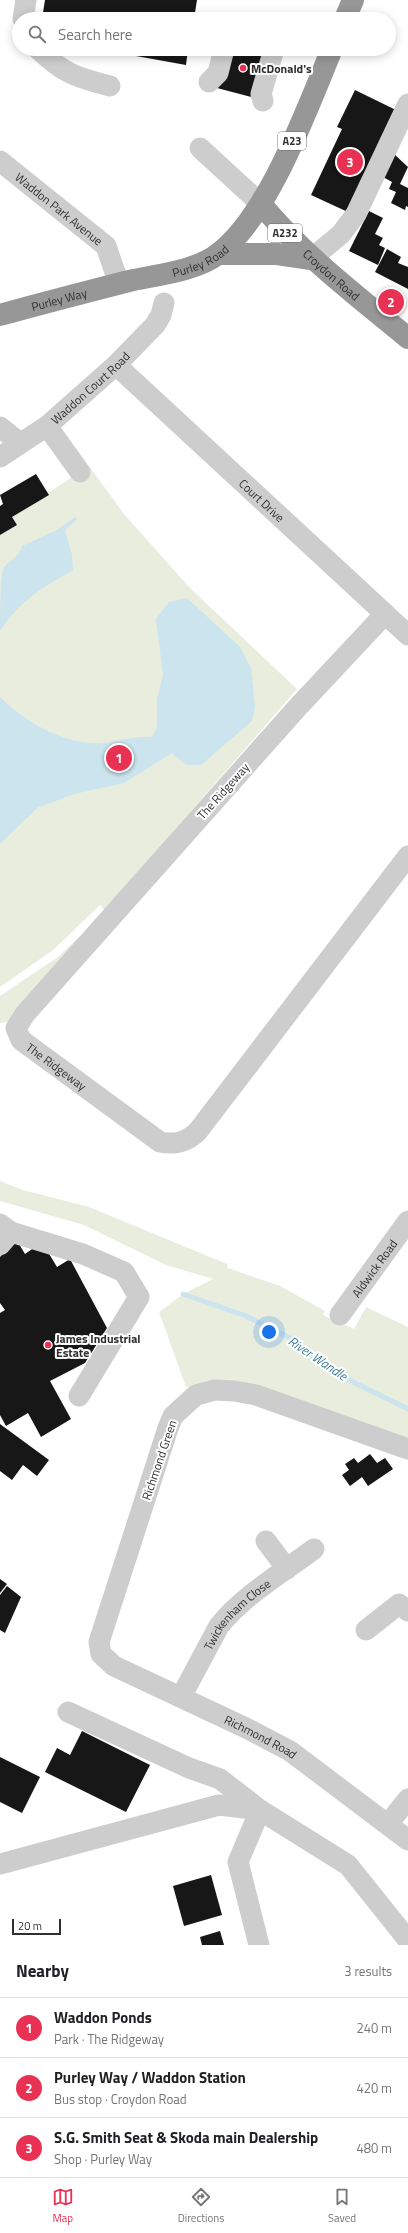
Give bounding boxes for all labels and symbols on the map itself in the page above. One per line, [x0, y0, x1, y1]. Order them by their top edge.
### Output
place label: McDonald's [251, 59, 312, 78]
marker: McDonald's [238, 63, 248, 73]
road number: A23 [278, 132, 306, 150]
pin: 3 [337, 147, 363, 177]
street label: Waddon Park Avenue [11, 167, 107, 250]
road number: A232 [268, 224, 302, 242]
street label: Purley Road [170, 240, 233, 282]
street label: Croydon Road [299, 244, 364, 305]
street label: Purley Way [29, 283, 89, 316]
pin: 2 [378, 287, 404, 317]
street label: Waddon Court Road [46, 347, 134, 428]
street label: Court Drive [235, 474, 289, 526]
pin: 1 [106, 743, 132, 773]
street label: The Ridgeway [192, 758, 254, 824]
street label: The Ridgeway [22, 1038, 91, 1095]
street label: Aldwick Road [346, 1235, 402, 1301]
your location [259, 1322, 279, 1342]
place label: James Industrial Estate [56, 1329, 141, 1362]
water label: River Wandle [284, 1331, 352, 1386]
marker: James Industrial Estate [43, 1340, 53, 1350]
street label: Richmond Green [136, 1417, 182, 1503]
street label: Twickenham Close [198, 1574, 274, 1653]
street label: Richmond Road [221, 1710, 301, 1763]
scale bar [12, 1917, 61, 1936]

